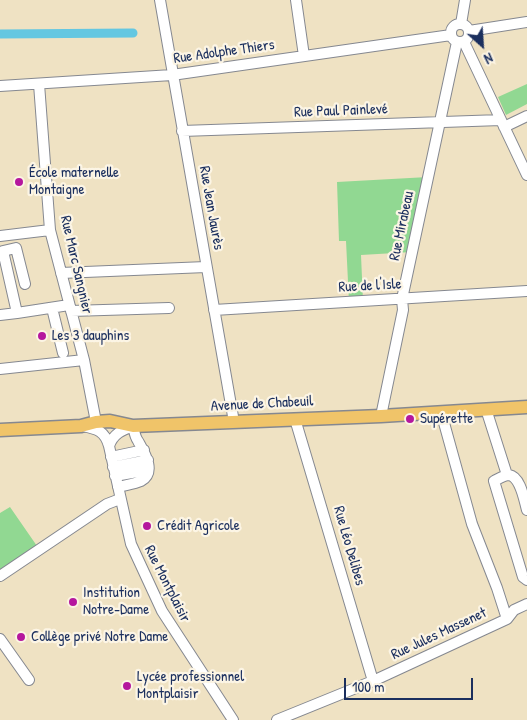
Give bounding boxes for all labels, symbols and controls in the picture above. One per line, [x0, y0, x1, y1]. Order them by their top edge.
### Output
north arrow [457, 20, 507, 70]
street label: Rue Adolphe Thiers [172, 36, 276, 68]
text: N [481, 49, 496, 69]
street label: Rue Paul Painlevé [294, 100, 388, 122]
place label: École maternelle Montaigne [29, 164, 119, 199]
street label: Rue Jean Jaurès [195, 165, 227, 251]
marker: École maternelle Montaigne [13, 176, 25, 188]
street label: Rue Mirabeau [386, 190, 418, 262]
street label: Rue Marc Sangnier [56, 214, 96, 316]
street label: Rue de l'Isle [338, 275, 402, 297]
place label: Les 3 dauphins [52, 327, 129, 345]
marker: Les 3 dauphins [36, 330, 48, 342]
street label: Avenue de Chabeuil [210, 392, 314, 416]
place label: Supérette [420, 410, 473, 428]
marker: Supérette [404, 413, 416, 425]
street label: Rue Léo Delibes [329, 504, 369, 588]
place label: Crédit Agricole [157, 517, 240, 535]
marker: Crédit Agricole [141, 520, 153, 532]
street label: Rue Montplaisir [140, 543, 194, 625]
place label: Institution Notre-Dame [83, 584, 149, 619]
marker: Institution Notre-Dame [67, 596, 79, 608]
street label: Rue Jules Massenet [388, 604, 490, 664]
place label: Collège privé Notre Dame [31, 628, 168, 646]
marker: Collège privé Notre Dame [15, 631, 27, 643]
place label: Lycée professionnel Montplaisir [137, 668, 244, 703]
scale bar [347, 668, 476, 700]
text: 100 m [352, 676, 385, 697]
marker: Lycée professionnel Montplaisir [121, 680, 133, 692]

